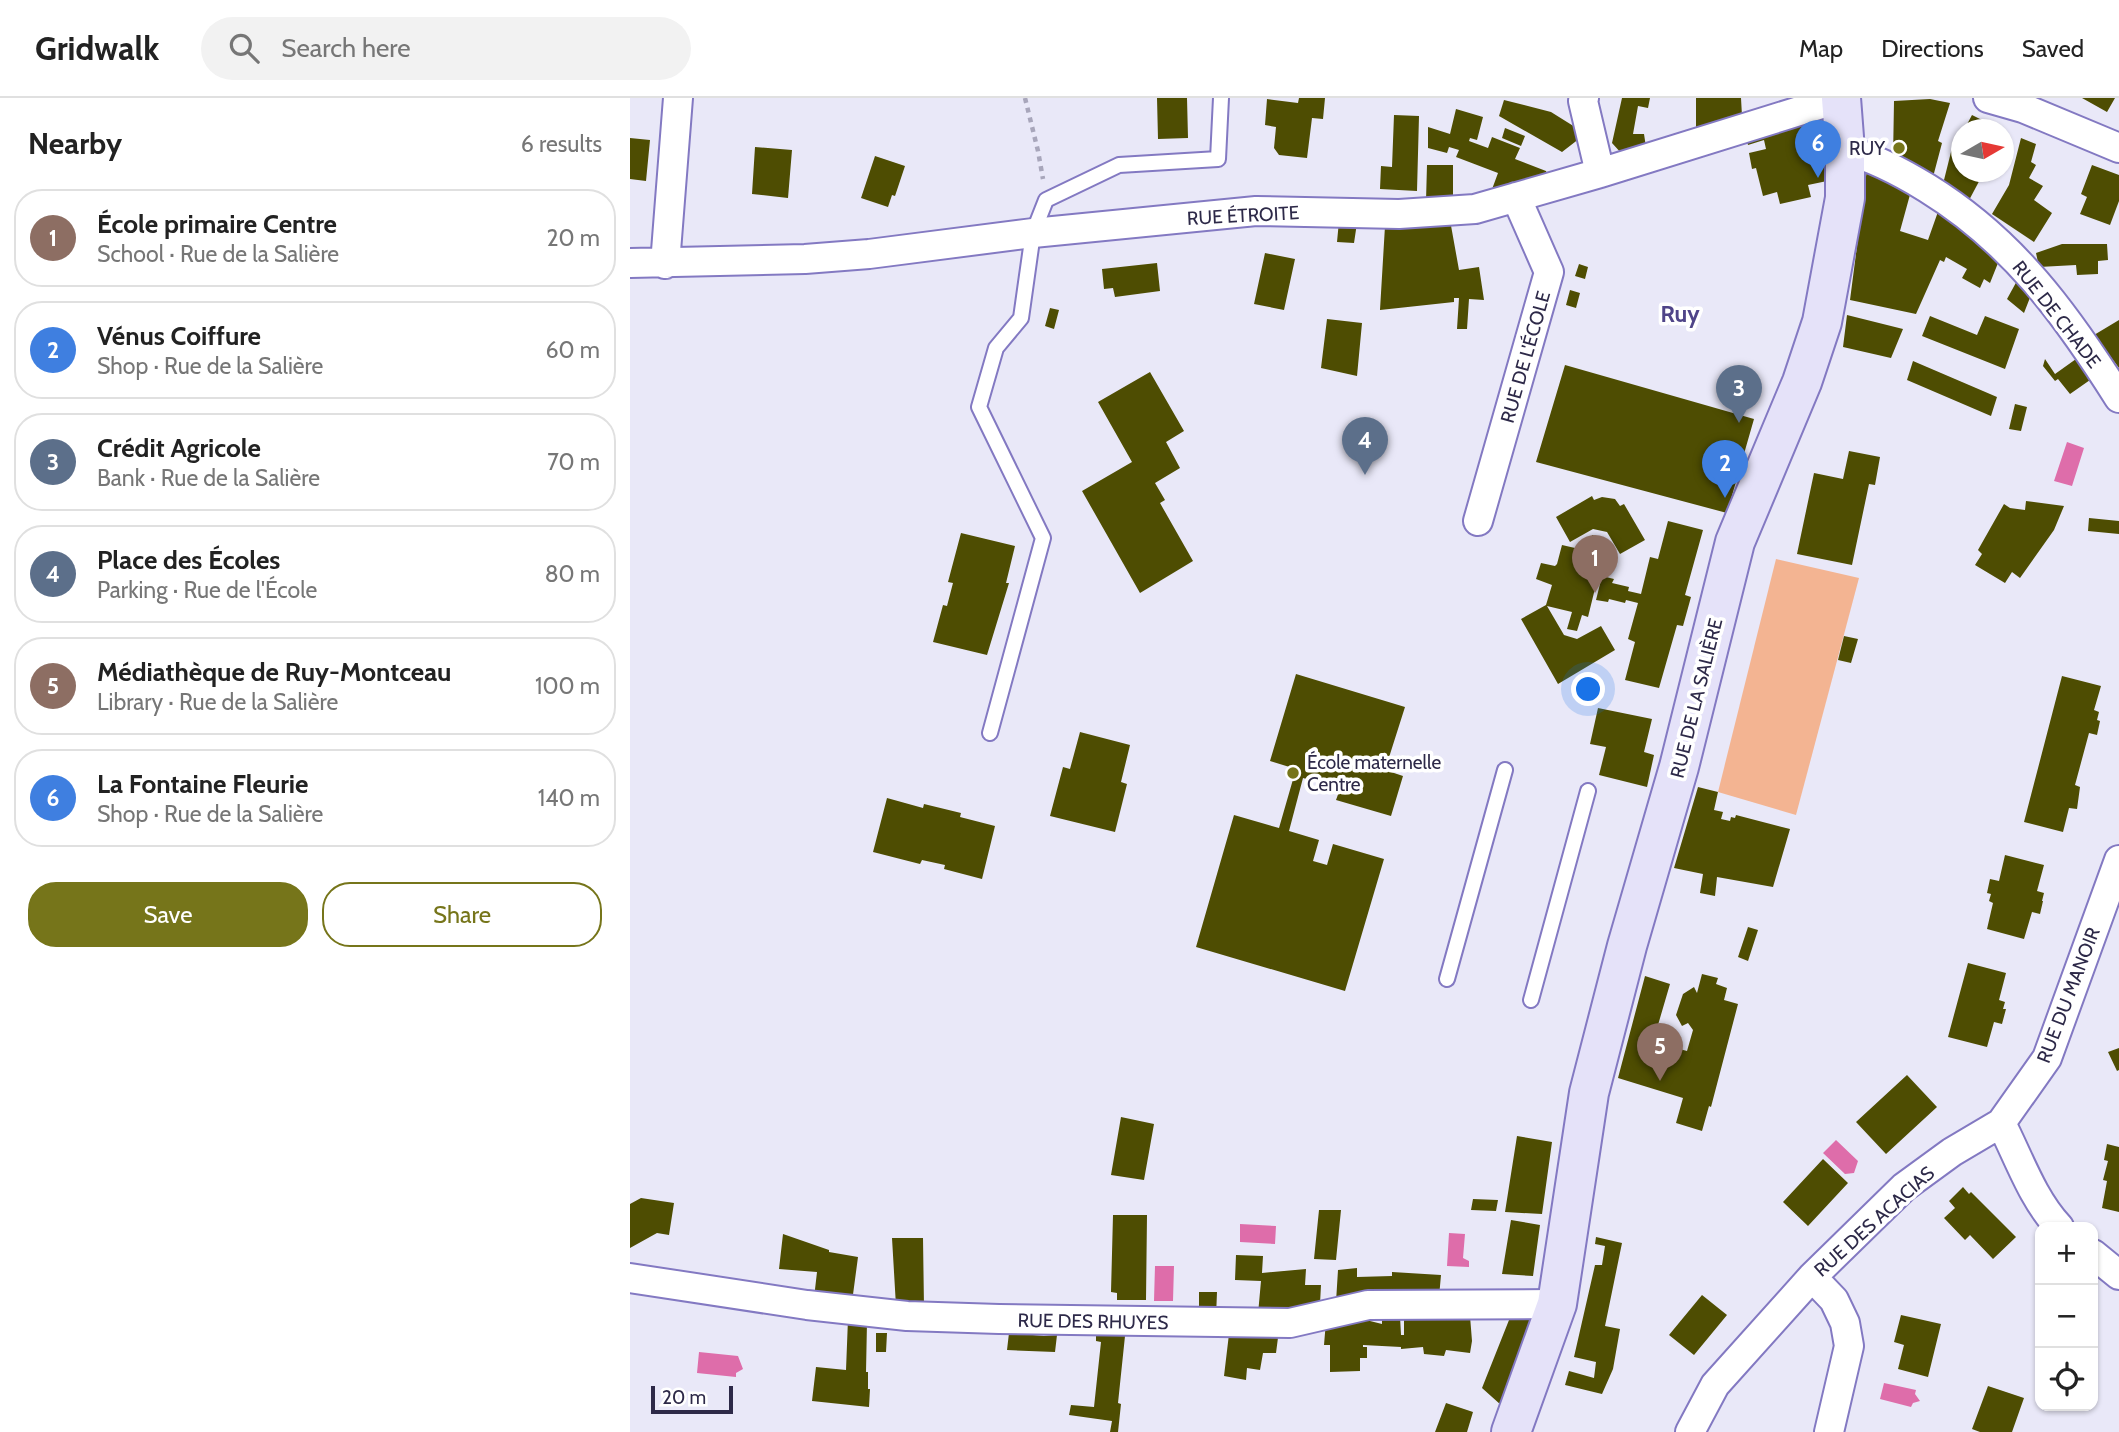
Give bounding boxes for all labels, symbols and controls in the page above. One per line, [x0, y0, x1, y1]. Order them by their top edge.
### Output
search box [201, 17, 691, 80]
text: Gridwalk [35, 28, 159, 68]
icon: search [225, 29, 263, 67]
text: Search here [281, 32, 410, 64]
text: Map [1799, 34, 1843, 63]
text: Directions [1881, 34, 1984, 63]
text: Saved [2022, 34, 2084, 63]
north arrow [1951, 119, 2014, 182]
pin: 6 [1795, 120, 1841, 178]
text: Nearby [28, 125, 122, 162]
text: 6 results [521, 130, 602, 158]
place label: RUY [1849, 137, 1885, 160]
marker: RUY [1891, 140, 1907, 156]
street label: RUE ÉTROITE [1186, 200, 1300, 230]
text: École primaire Centre [97, 208, 337, 240]
text: 1 [49, 224, 57, 252]
text: 20 m [547, 224, 600, 252]
text: School · Rue de la Salière [97, 240, 339, 268]
street label: RUE DE CHADE [2008, 256, 2106, 373]
street label: RUE DE L'ÉCOLE [1495, 288, 1555, 426]
district label: Ruy [1660, 300, 1700, 328]
text: Vénus Coiffure [97, 320, 261, 352]
text: 2 [47, 336, 59, 364]
text: 60 m [546, 336, 600, 364]
text: Shop · Rue de la Salière [97, 352, 323, 380]
pin: 3 [1716, 365, 1762, 423]
pin: 4 [1342, 417, 1388, 475]
text: Crédit Agricole [97, 432, 261, 464]
pin: 2 [1702, 440, 1748, 498]
text: 3 [47, 448, 59, 476]
text: 70 m [547, 448, 600, 476]
text: Bank · Rue de la Salière [97, 464, 320, 492]
pin: 1 [1572, 535, 1618, 593]
text: Place des Écoles [97, 544, 280, 576]
text: 4 [46, 560, 60, 588]
text: 80 m [545, 560, 600, 588]
text: Parking · Rue de l'École [97, 576, 317, 604]
street label: RUE DE LA SALIÈRE [1665, 616, 1727, 780]
text: Médiathèque de Ruy-Montceau [97, 656, 451, 688]
text: 5 [47, 672, 59, 700]
text: 100 m [535, 672, 600, 700]
your location [1571, 672, 1605, 706]
text: Library · Rue de la Salière [97, 688, 338, 716]
place label: École maternelle Centre [1307, 750, 1441, 796]
marker: École maternelle Centre [1285, 765, 1301, 781]
text: La Fontaine Fleurie [97, 768, 308, 800]
text: 6 [47, 784, 59, 812]
text: 140 m [538, 784, 600, 812]
text: Shop · Rue de la Salière [97, 800, 323, 828]
button: Save [28, 882, 308, 947]
button: Share [322, 882, 602, 947]
street label: RUE DU MANOIR [2032, 924, 2105, 1066]
pin: 5 [1637, 1023, 1683, 1081]
street label: RUE DES ACACIAS [1809, 1161, 1939, 1281]
map controls [2035, 1222, 2098, 1411]
button: + [2035, 1222, 2098, 1285]
button: − [2035, 1285, 2098, 1348]
street label: RUE DES RHUYES [1017, 1309, 1169, 1334]
button: locate [2035, 1348, 2098, 1411]
scale bar [651, 1383, 733, 1415]
text: 20 m [662, 1386, 706, 1409]

